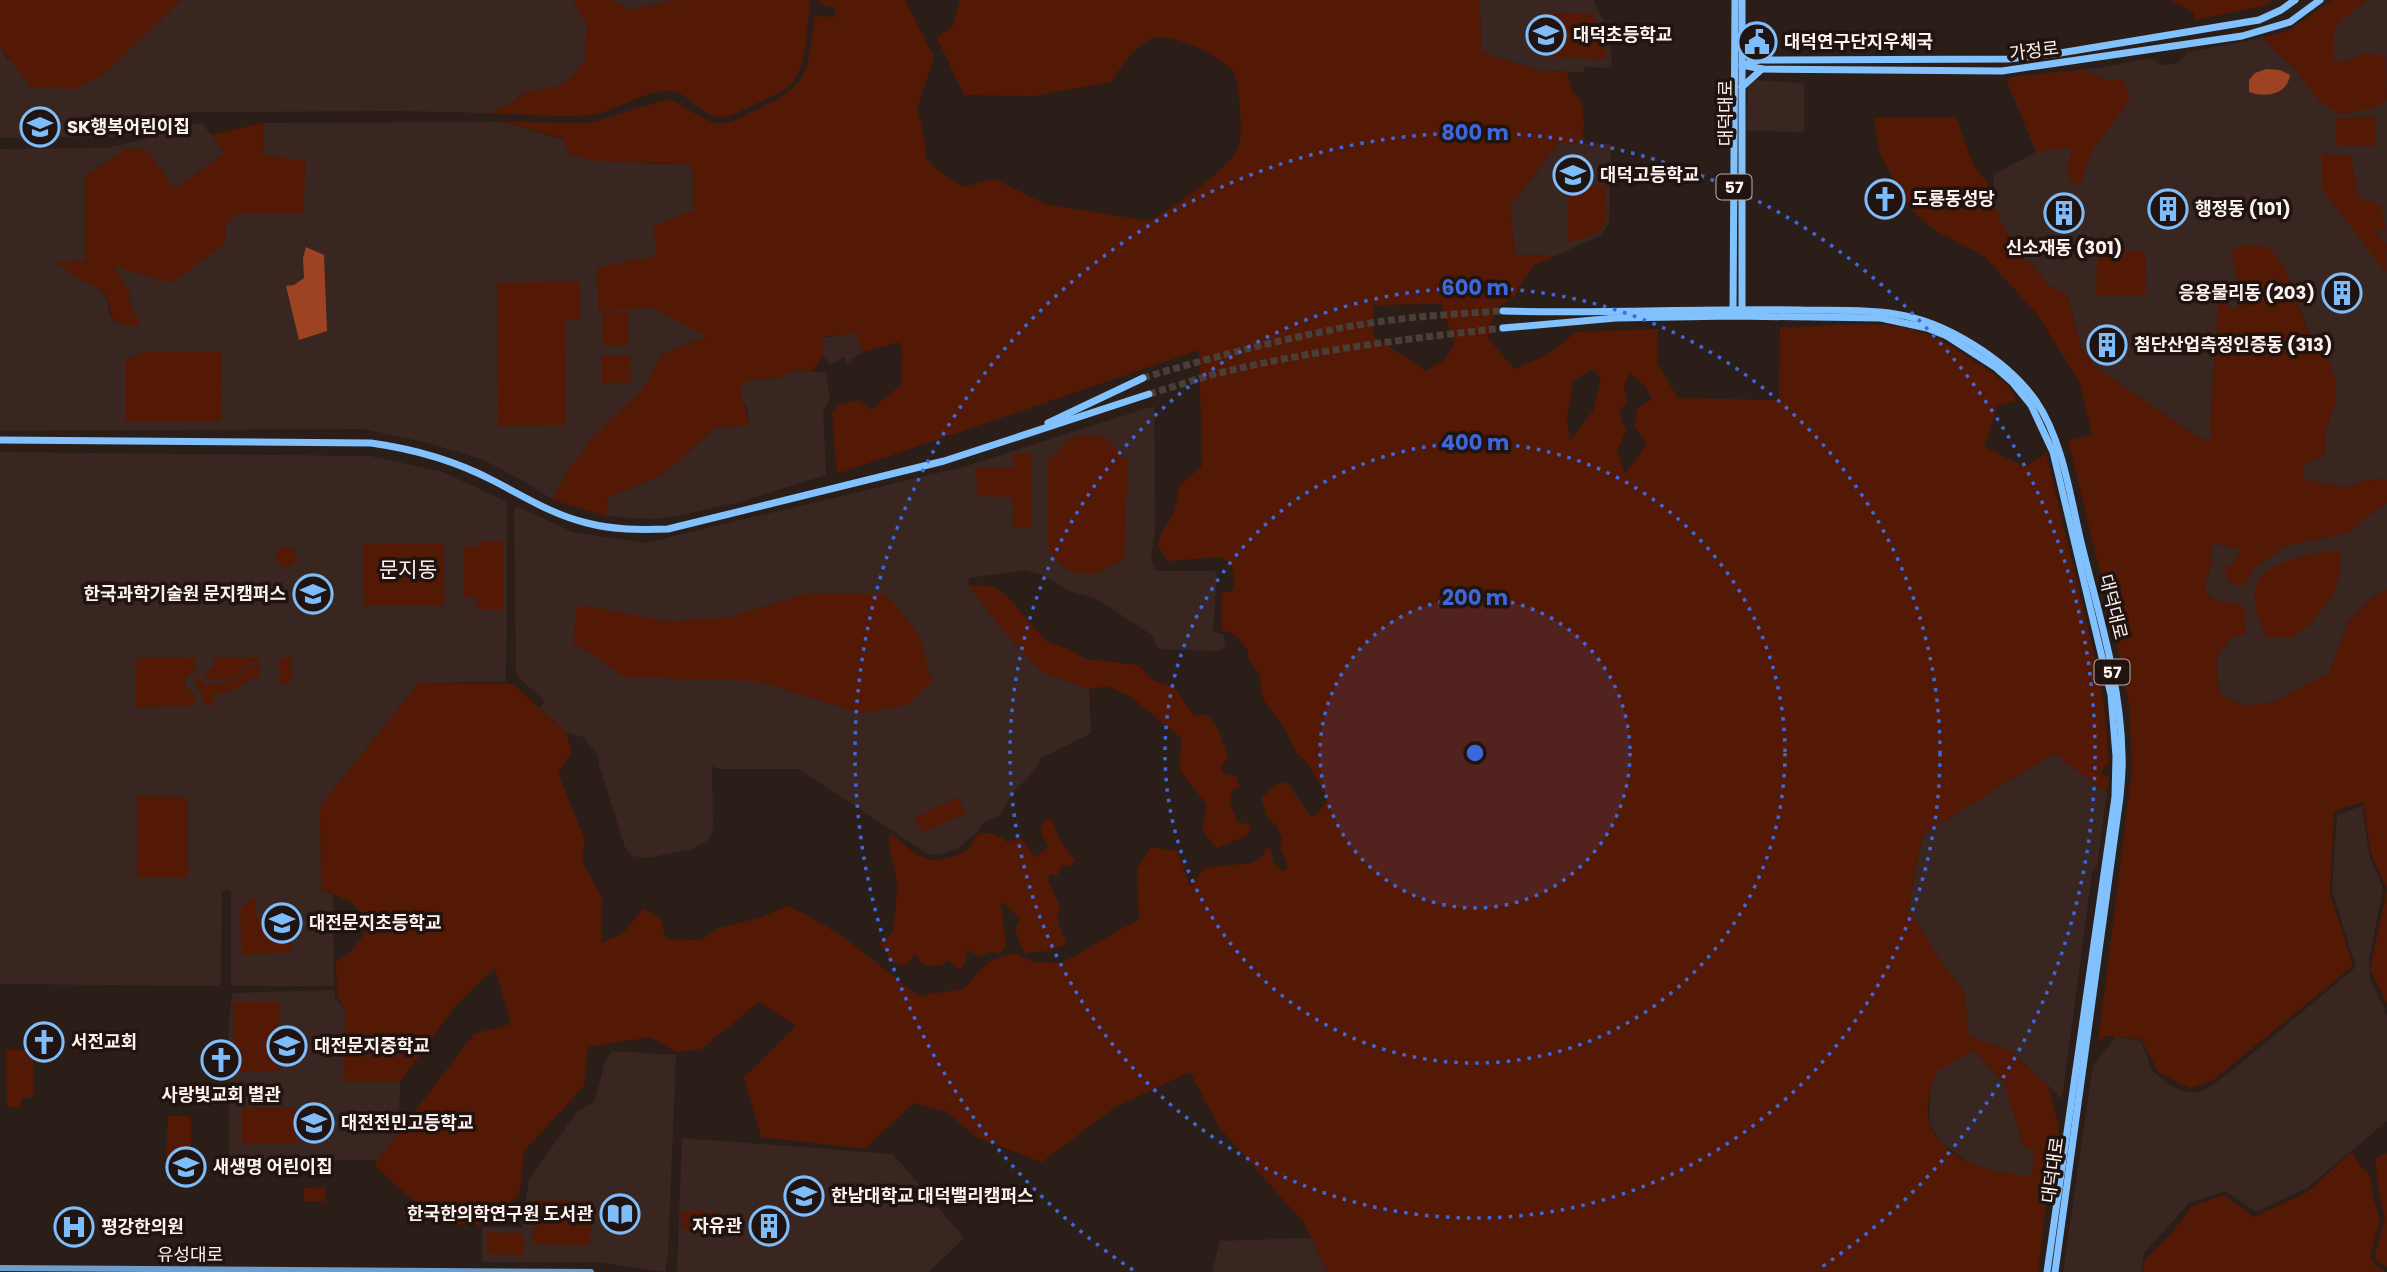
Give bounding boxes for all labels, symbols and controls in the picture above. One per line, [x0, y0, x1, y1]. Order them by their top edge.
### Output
school or university icon: 대덕초등학교 [1525, 14, 1567, 56]
public building icon: 대덕연구단지우체국 [1736, 21, 1778, 63]
place label: 대덕초등학교 [1573, 22, 1672, 47]
place label: 대덕연구단지우체국 [1784, 29, 1933, 54]
street label: 가정로 [2008, 35, 2060, 66]
street label: 대덕대로 [1713, 80, 1738, 146]
school or university icon: SK행복어린이집 [19, 106, 61, 148]
place label: SK행복어린이집 [67, 114, 190, 139]
text: 800 m [1441, 118, 1509, 147]
school or university icon: 대덕고등학교 [1552, 154, 1594, 196]
place label: 대덕고등학교 [1600, 162, 1699, 187]
road number: 57 [1716, 174, 1752, 200]
church icon: 도룡동성당 [1864, 178, 1906, 220]
place label: 도룡동성당 [1912, 186, 1995, 211]
building icon: 행정동 (101) [2147, 188, 2189, 230]
building icon: 신소재동 (301) [2043, 192, 2085, 234]
place label: 행정동 (101) [2195, 196, 2291, 221]
place label: 신소재동 (301) [2006, 235, 2122, 260]
building icon: 응용물리동 (203) [2321, 272, 2363, 314]
text: 600 m [1441, 273, 1509, 302]
place label: 응용물리동 (203) [2178, 280, 2315, 305]
building icon: 첨단산업측정인증동 (313) [2086, 324, 2128, 366]
place label: 첨단산업측정인증동 (313) [2134, 332, 2333, 357]
text: 400 m [1441, 428, 1509, 457]
district label: 문지동 [379, 555, 437, 584]
street label: 대덕대로 [2093, 572, 2134, 642]
school or university icon: 한국과학기술원 문지캠퍼스 [292, 573, 334, 615]
place label: 한국과학기술원 문지캠퍼스 [83, 581, 286, 606]
text: 200 m [1442, 583, 1508, 612]
road number: 57 [2094, 660, 2130, 684]
centre of rings [1463, 741, 1487, 765]
school or university icon: 대전문지초등학교 [261, 902, 303, 944]
place label: 대전문지초등학교 [309, 910, 441, 935]
church icon: 서전교회 [23, 1021, 65, 1063]
school or university icon: 대전문지중학교 [266, 1025, 308, 1067]
place label: 서전교회 [71, 1029, 137, 1054]
place label: 대전문지중학교 [314, 1033, 430, 1058]
church icon: 사랑빛교회 별관 [200, 1039, 242, 1081]
place label: 사랑빛교회 별관 [161, 1082, 281, 1107]
school or university icon: 대전전민고등학교 [293, 1102, 335, 1144]
place label: 대전전민고등학교 [341, 1110, 473, 1135]
street label: 대덕대로 [2036, 1135, 2069, 1204]
school or university icon: 새생명 어린이집 [165, 1146, 207, 1188]
place label: 새생명 어린이집 [213, 1154, 333, 1179]
school or university icon: 한남대학교 대덕밸리캠퍼스 [783, 1175, 825, 1217]
place label: 한남대학교 대덕밸리캠퍼스 [831, 1183, 1034, 1208]
library icon: 한국한의학연구원 도서관 [599, 1193, 641, 1235]
place label: 한국한의학연구원 도서관 [407, 1201, 593, 1226]
building icon: 자유관 [748, 1205, 790, 1247]
hospital icon: 평강한의원 [53, 1206, 95, 1248]
place label: 자유관 [692, 1213, 742, 1238]
place label: 평강한의원 [101, 1214, 184, 1239]
street label: 유성대로 [157, 1242, 223, 1267]

